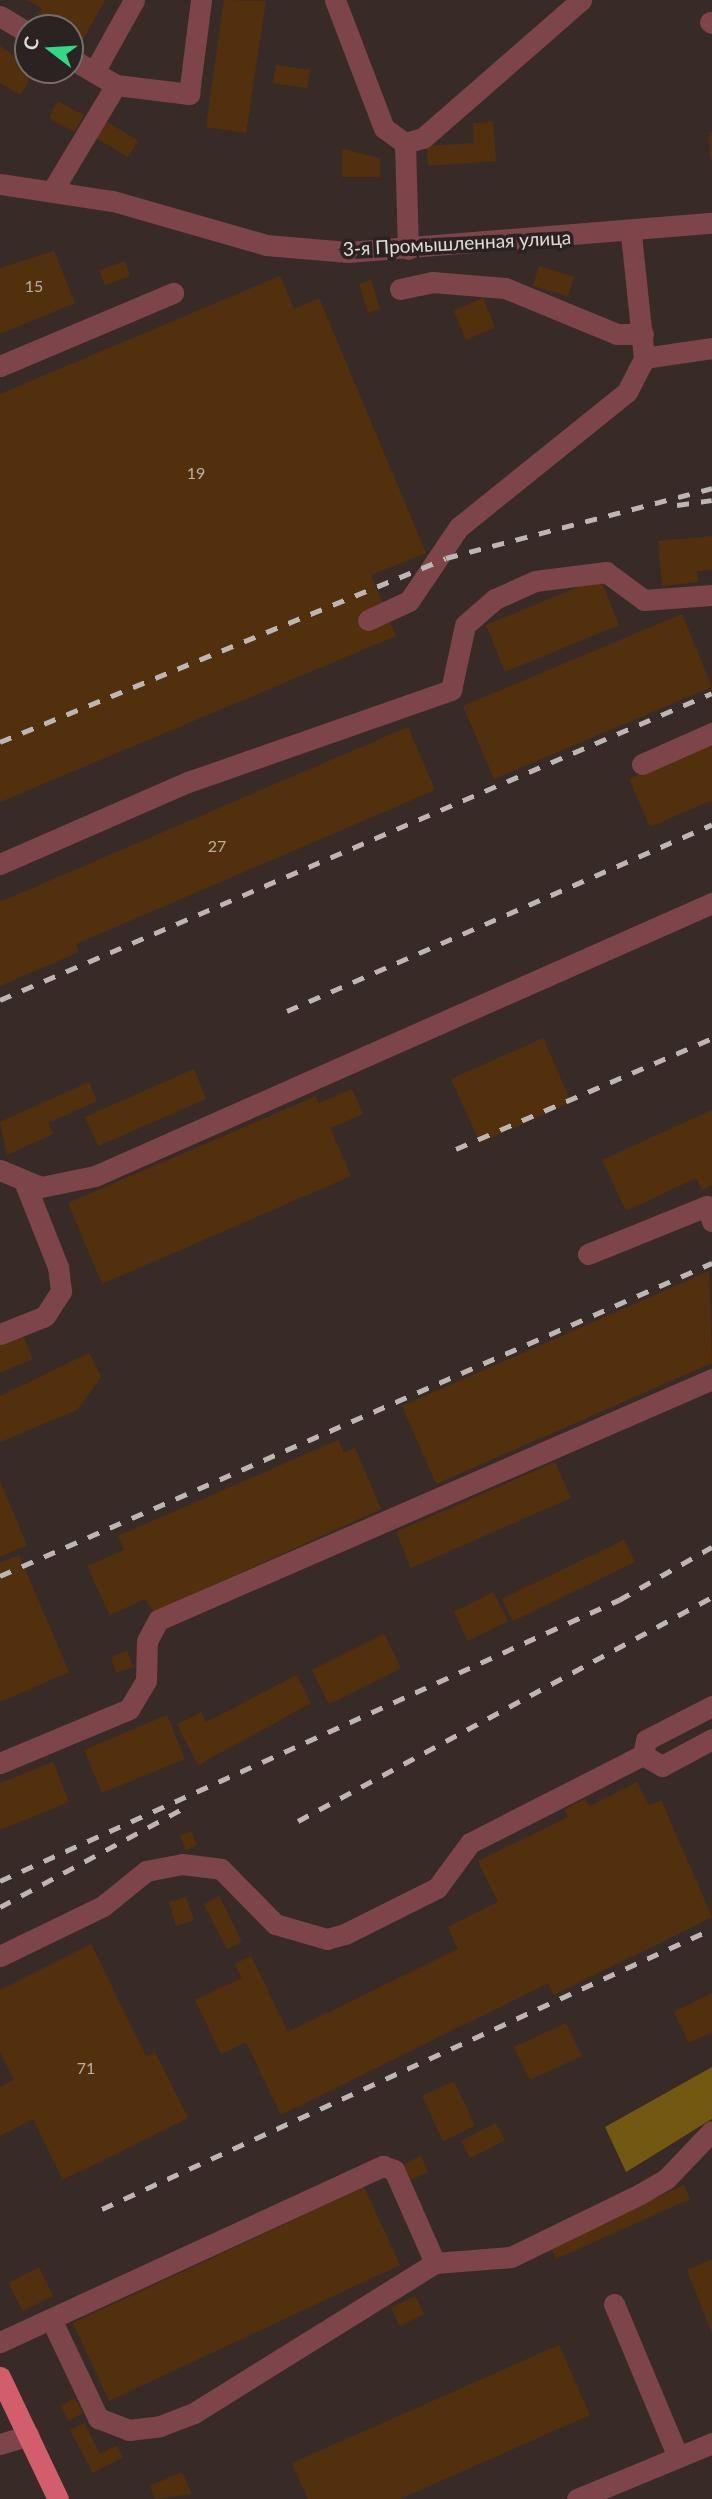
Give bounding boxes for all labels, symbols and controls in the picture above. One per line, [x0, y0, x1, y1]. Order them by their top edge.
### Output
north arrow [14, 14, 84, 84]
text: С [18, 34, 43, 53]
street label: 3-я Промышленная улица [342, 226, 572, 260]
house number: 15 [25, 276, 43, 296]
house number: 19 [187, 463, 205, 483]
house number: 27 [208, 836, 226, 856]
house number: 71 [77, 2058, 95, 2078]

